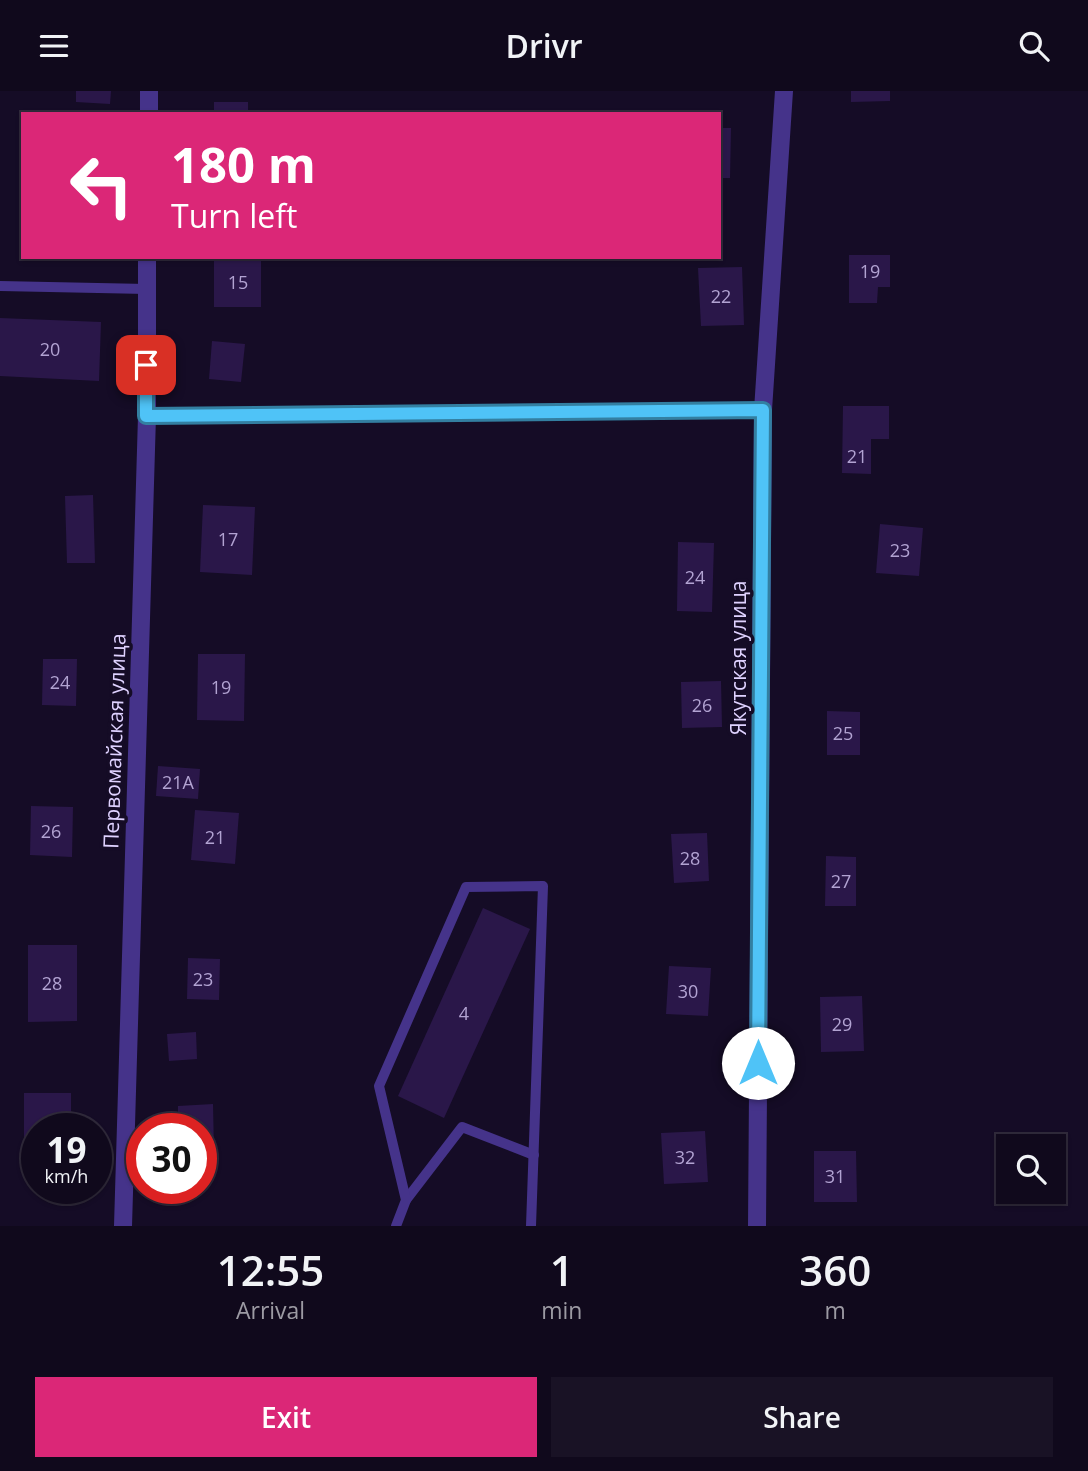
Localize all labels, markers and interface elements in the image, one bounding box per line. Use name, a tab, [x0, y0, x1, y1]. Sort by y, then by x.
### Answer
text: Drivr	[505, 24, 583, 67]
icon: menu	[35, 27, 73, 65]
icon: search	[1015, 27, 1053, 65]
text: 180 m	[171, 131, 316, 197]
icon: left	[56, 140, 147, 231]
text: Turn left	[171, 194, 297, 237]
house number: 19	[860, 259, 880, 283]
house number: 15	[228, 270, 248, 294]
house number: 22	[711, 284, 731, 308]
pin	[116, 335, 176, 395]
house number: 20	[40, 337, 60, 361]
icon: arrive	[127, 346, 165, 384]
house number: 21	[847, 444, 867, 468]
house number: 17	[218, 527, 238, 551]
house number: 23	[890, 538, 910, 562]
house number: 24	[685, 565, 705, 589]
street label: Якутская улица	[724, 581, 752, 735]
street label: Первомайская улица	[96, 633, 132, 849]
house number: 24	[50, 670, 70, 694]
house number: 19	[211, 675, 231, 699]
house number: 26	[692, 693, 712, 717]
house number: 25	[833, 721, 853, 745]
house number: 21А	[162, 770, 195, 794]
house number: 26	[41, 819, 61, 843]
house number: 21	[205, 825, 225, 849]
house number: 28	[680, 846, 700, 870]
house number: 27	[831, 869, 851, 893]
house number: 23	[193, 967, 213, 991]
house number: 28	[42, 971, 62, 995]
house number: 30	[678, 979, 698, 1003]
house number: 4	[459, 1001, 469, 1025]
house number: 29	[832, 1012, 852, 1036]
position arrow	[721, 1026, 795, 1100]
speed limit sign: 30	[126, 1113, 217, 1204]
text: 19	[46, 1126, 87, 1173]
map controls	[996, 1134, 1066, 1204]
button: search	[996, 1134, 1066, 1204]
house number: 32	[675, 1145, 695, 1169]
text: km/h	[45, 1164, 88, 1188]
house number: 31	[825, 1164, 845, 1188]
text: 12:55	[217, 1241, 324, 1298]
text: 1	[550, 1241, 574, 1298]
text: 360	[799, 1241, 871, 1298]
text: Arrival	[236, 1294, 305, 1326]
text: min	[541, 1294, 582, 1326]
text: m	[825, 1294, 846, 1326]
button: Exit	[35, 1377, 537, 1457]
button: Share	[551, 1377, 1053, 1457]

